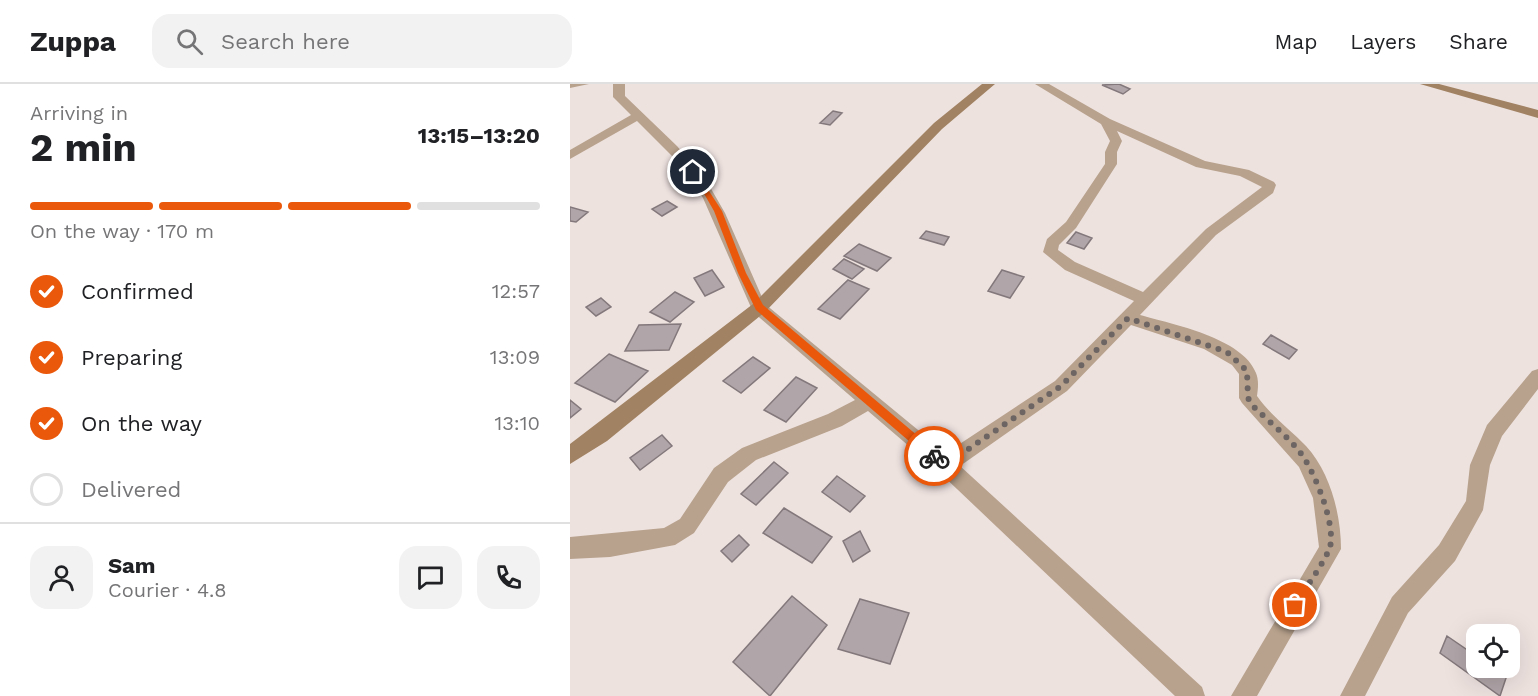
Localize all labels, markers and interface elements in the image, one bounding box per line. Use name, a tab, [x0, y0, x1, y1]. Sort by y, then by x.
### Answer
search box	[152, 14, 572, 68]
text: Zuppa	[30, 25, 116, 58]
icon: search	[173, 25, 206, 58]
text: Search here	[221, 29, 350, 54]
text: Map	[1274, 29, 1317, 54]
text: Layers	[1350, 29, 1416, 54]
text: Share	[1449, 29, 1508, 54]
text: Arriving in	[30, 101, 128, 125]
text: 13:15–13:20	[418, 123, 540, 148]
text: 2 min	[30, 125, 137, 170]
pin	[667, 146, 718, 197]
icon: home	[676, 155, 709, 188]
text: On the way · 170 m	[30, 219, 214, 243]
icon: check	[30, 275, 63, 308]
text: Confirmed	[81, 279, 194, 304]
text: 12:57	[492, 279, 540, 303]
icon: check	[30, 341, 63, 374]
text: Preparing	[81, 345, 182, 370]
text: 13:09	[490, 345, 540, 369]
icon: check	[30, 407, 63, 440]
text: On the way	[81, 411, 202, 436]
text: 13:10	[494, 411, 540, 435]
courier	[904, 426, 964, 486]
icon: bike	[918, 440, 951, 473]
text: Delivered	[81, 477, 181, 502]
button: person	[30, 546, 93, 609]
button: chat	[399, 546, 462, 609]
button: phone	[477, 546, 540, 609]
text: Sam	[108, 553, 156, 578]
text: Courier · 4.8	[108, 578, 227, 602]
pin	[1269, 579, 1320, 630]
icon: bag	[1278, 588, 1311, 621]
map controls	[1466, 624, 1520, 678]
button: locate	[1466, 624, 1520, 678]

